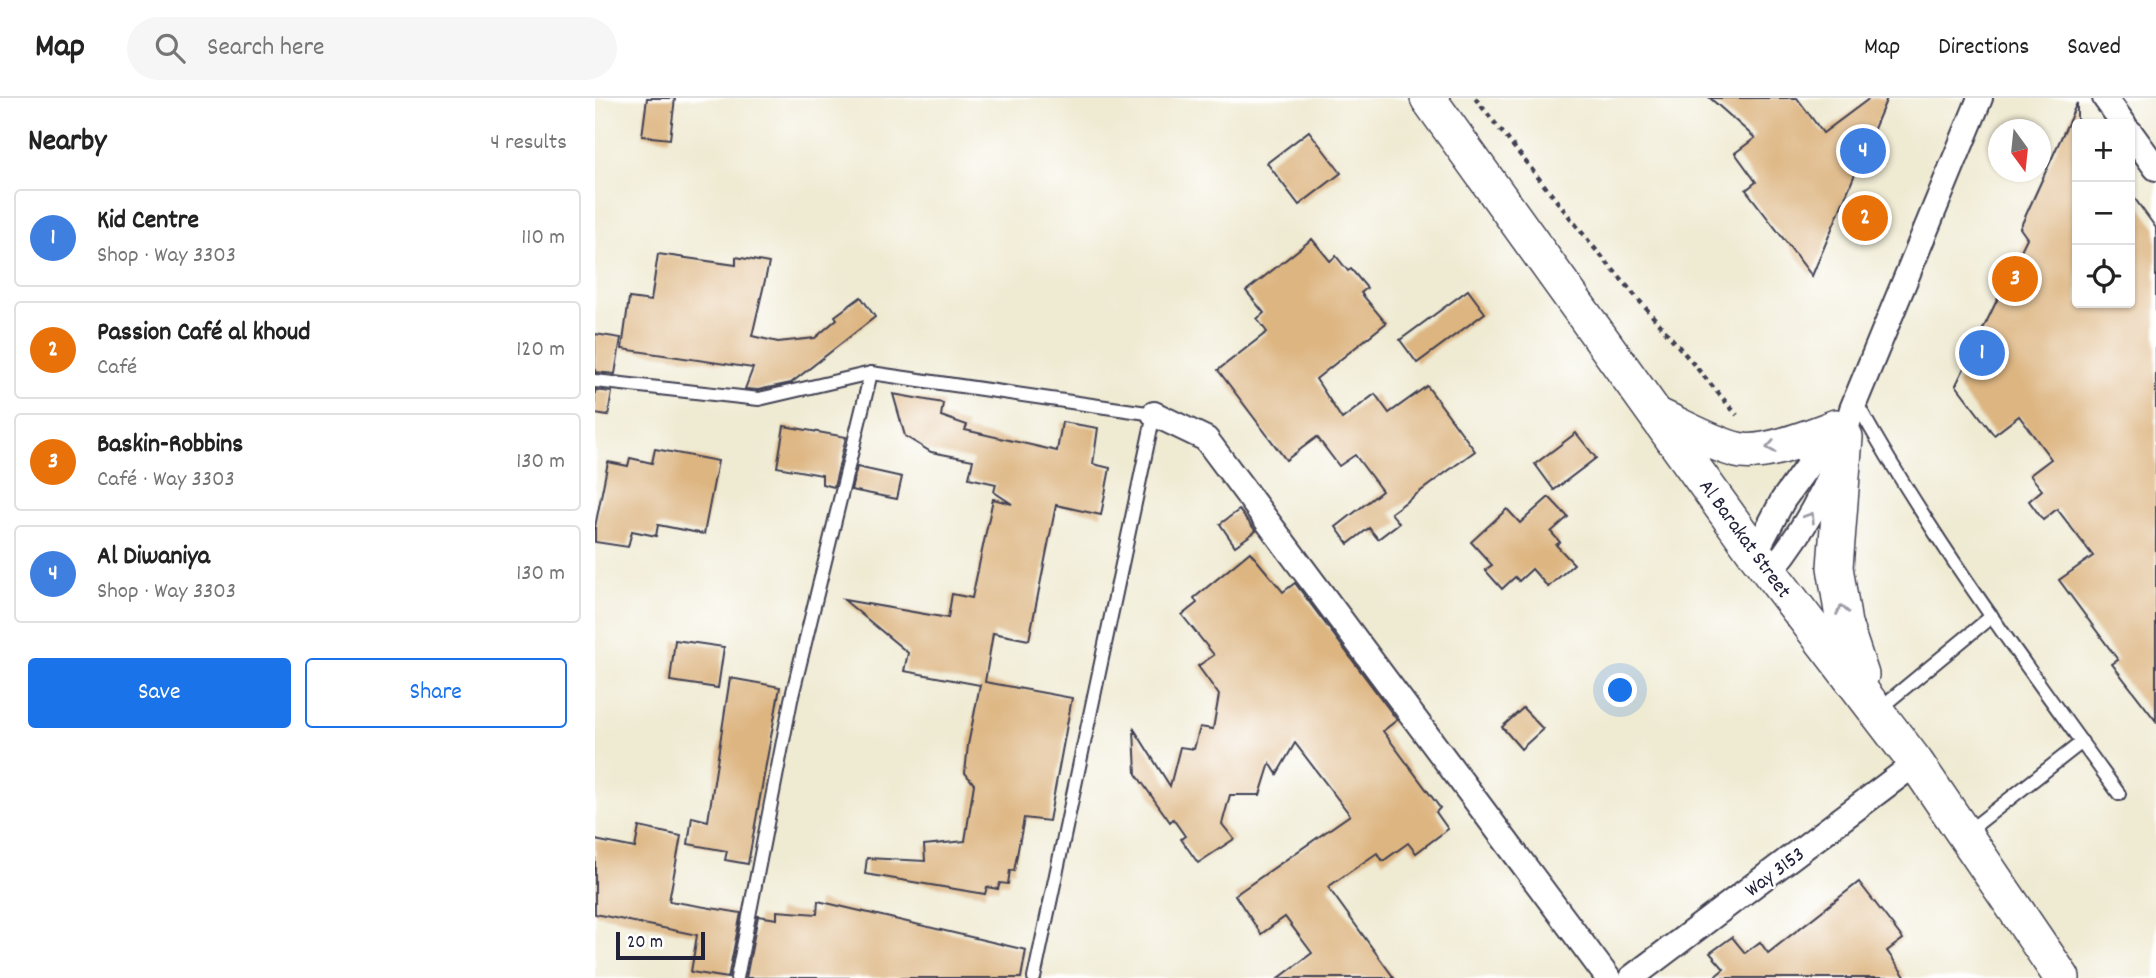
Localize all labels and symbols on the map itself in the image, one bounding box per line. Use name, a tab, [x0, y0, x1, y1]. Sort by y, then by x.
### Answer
north arrow	[1988, 119, 2051, 182]
pin: 4	[1840, 125, 1886, 177]
pin: 2	[1842, 192, 1888, 244]
pin: 3	[1992, 253, 2038, 305]
pin: 1	[1959, 327, 2005, 379]
one-way arrow	[1765, 439, 1777, 454]
street label: Al Barakat Street	[1690, 474, 1797, 606]
one-way arrow	[1801, 512, 1814, 525]
one-way arrow	[1835, 604, 1850, 616]
your location	[1603, 673, 1637, 707]
street label: Way 3153	[1740, 841, 1812, 906]
scale bar	[616, 929, 705, 961]

